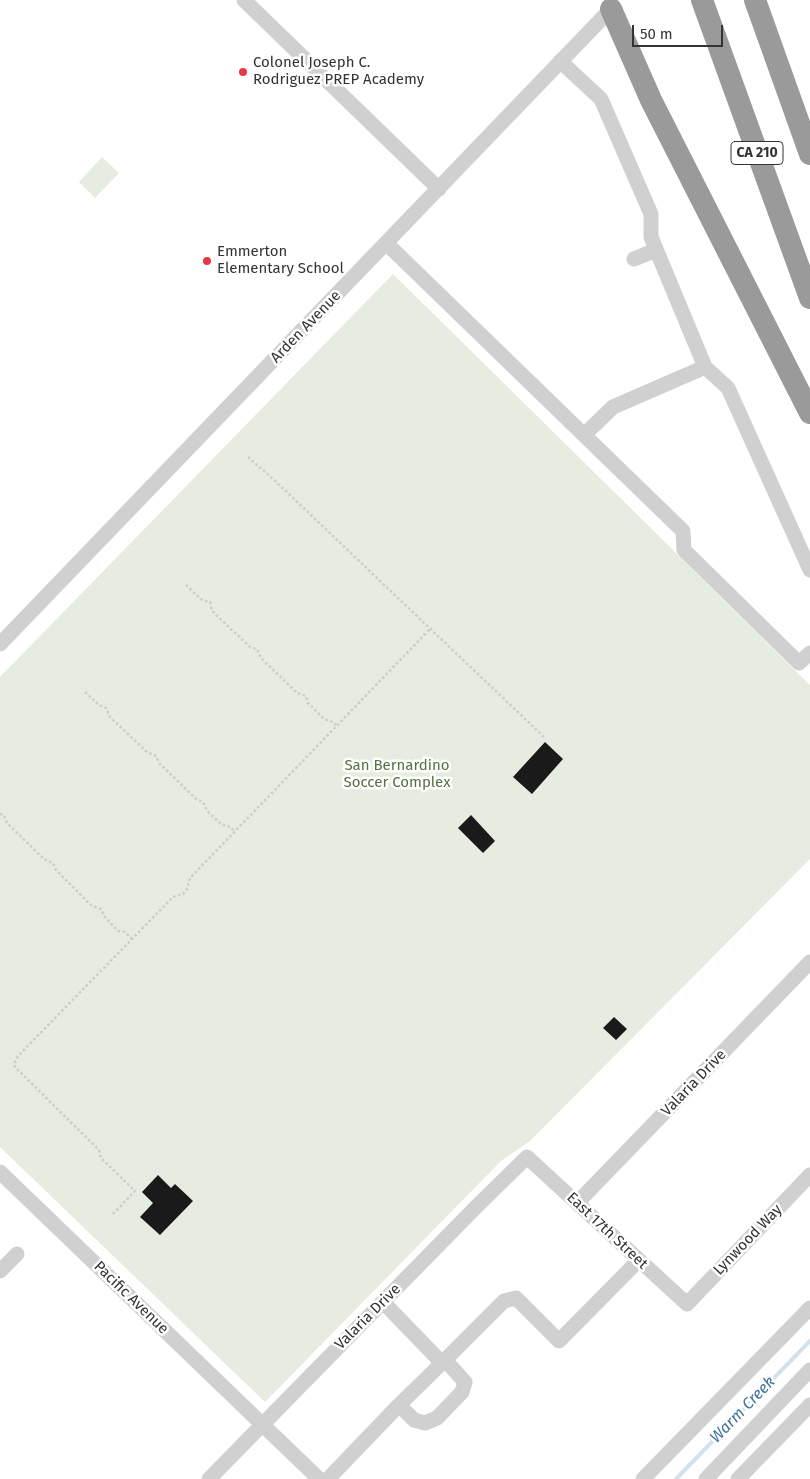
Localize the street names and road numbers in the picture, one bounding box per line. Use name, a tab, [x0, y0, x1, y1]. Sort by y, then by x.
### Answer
road number: CA 210	[731, 142, 783, 164]
street label: Arden Avenue	[267, 287, 345, 367]
street label: Valaria Drive	[658, 1046, 730, 1120]
street label: East 17th Street	[563, 1189, 651, 1273]
street label: Lynwood Way	[710, 1201, 786, 1279]
street label: Pacific Avenue	[90, 1258, 172, 1338]
street label: Valaria Drive	[331, 1280, 405, 1354]

